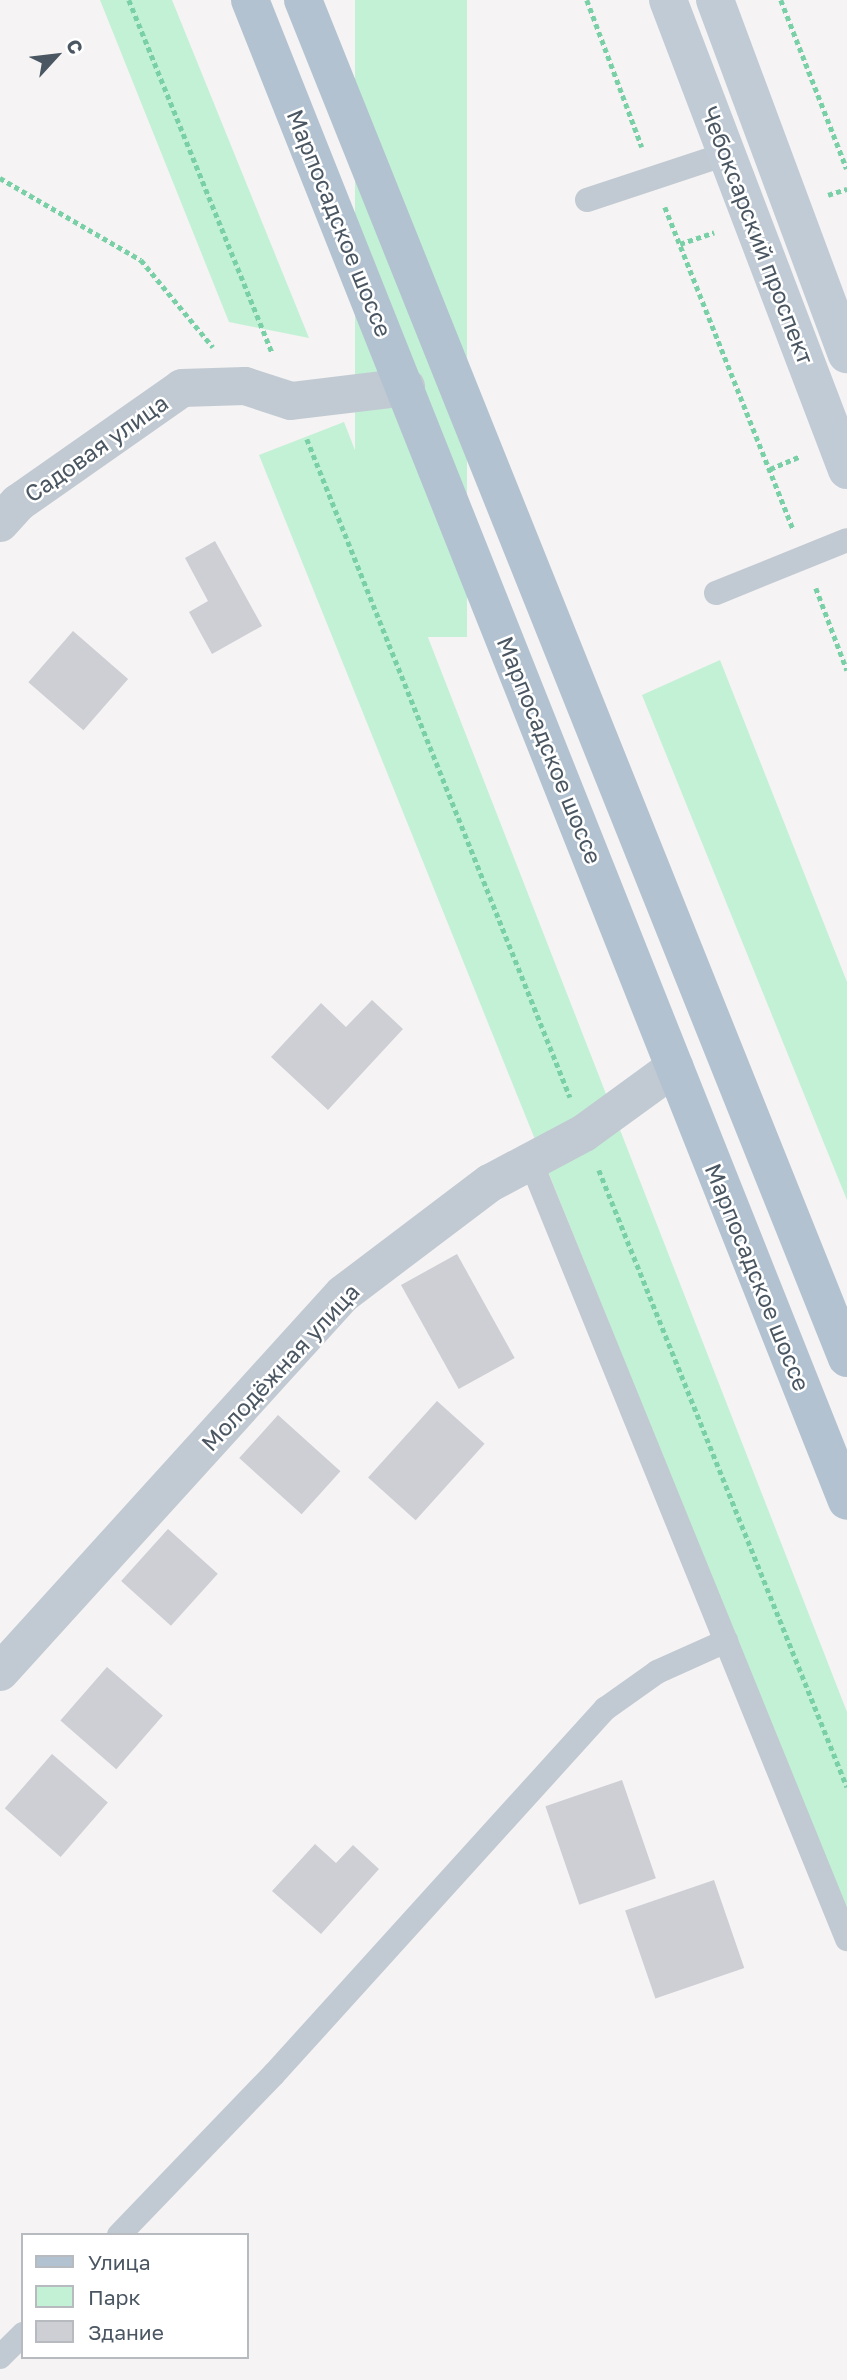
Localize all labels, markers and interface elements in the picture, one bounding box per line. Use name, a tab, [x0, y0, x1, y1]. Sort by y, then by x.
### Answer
north arrow	[21, 21, 91, 91]
text: С	[62, 35, 88, 57]
street label: Чебоксарский проспект	[696, 102, 820, 368]
street label: Марпосадское шоссе	[282, 105, 398, 341]
street label: Садовая улица	[19, 388, 173, 508]
street label: Марпосадское шоссе	[492, 632, 608, 868]
street label: Марпосадское шоссе	[700, 1159, 816, 1395]
street label: Молодёжная улица	[195, 1278, 365, 1456]
legend	[21, 2233, 248, 2359]
text: Улица	[88, 2249, 151, 2275]
text: Парк	[88, 2284, 141, 2310]
text: Здание	[88, 2319, 164, 2345]

